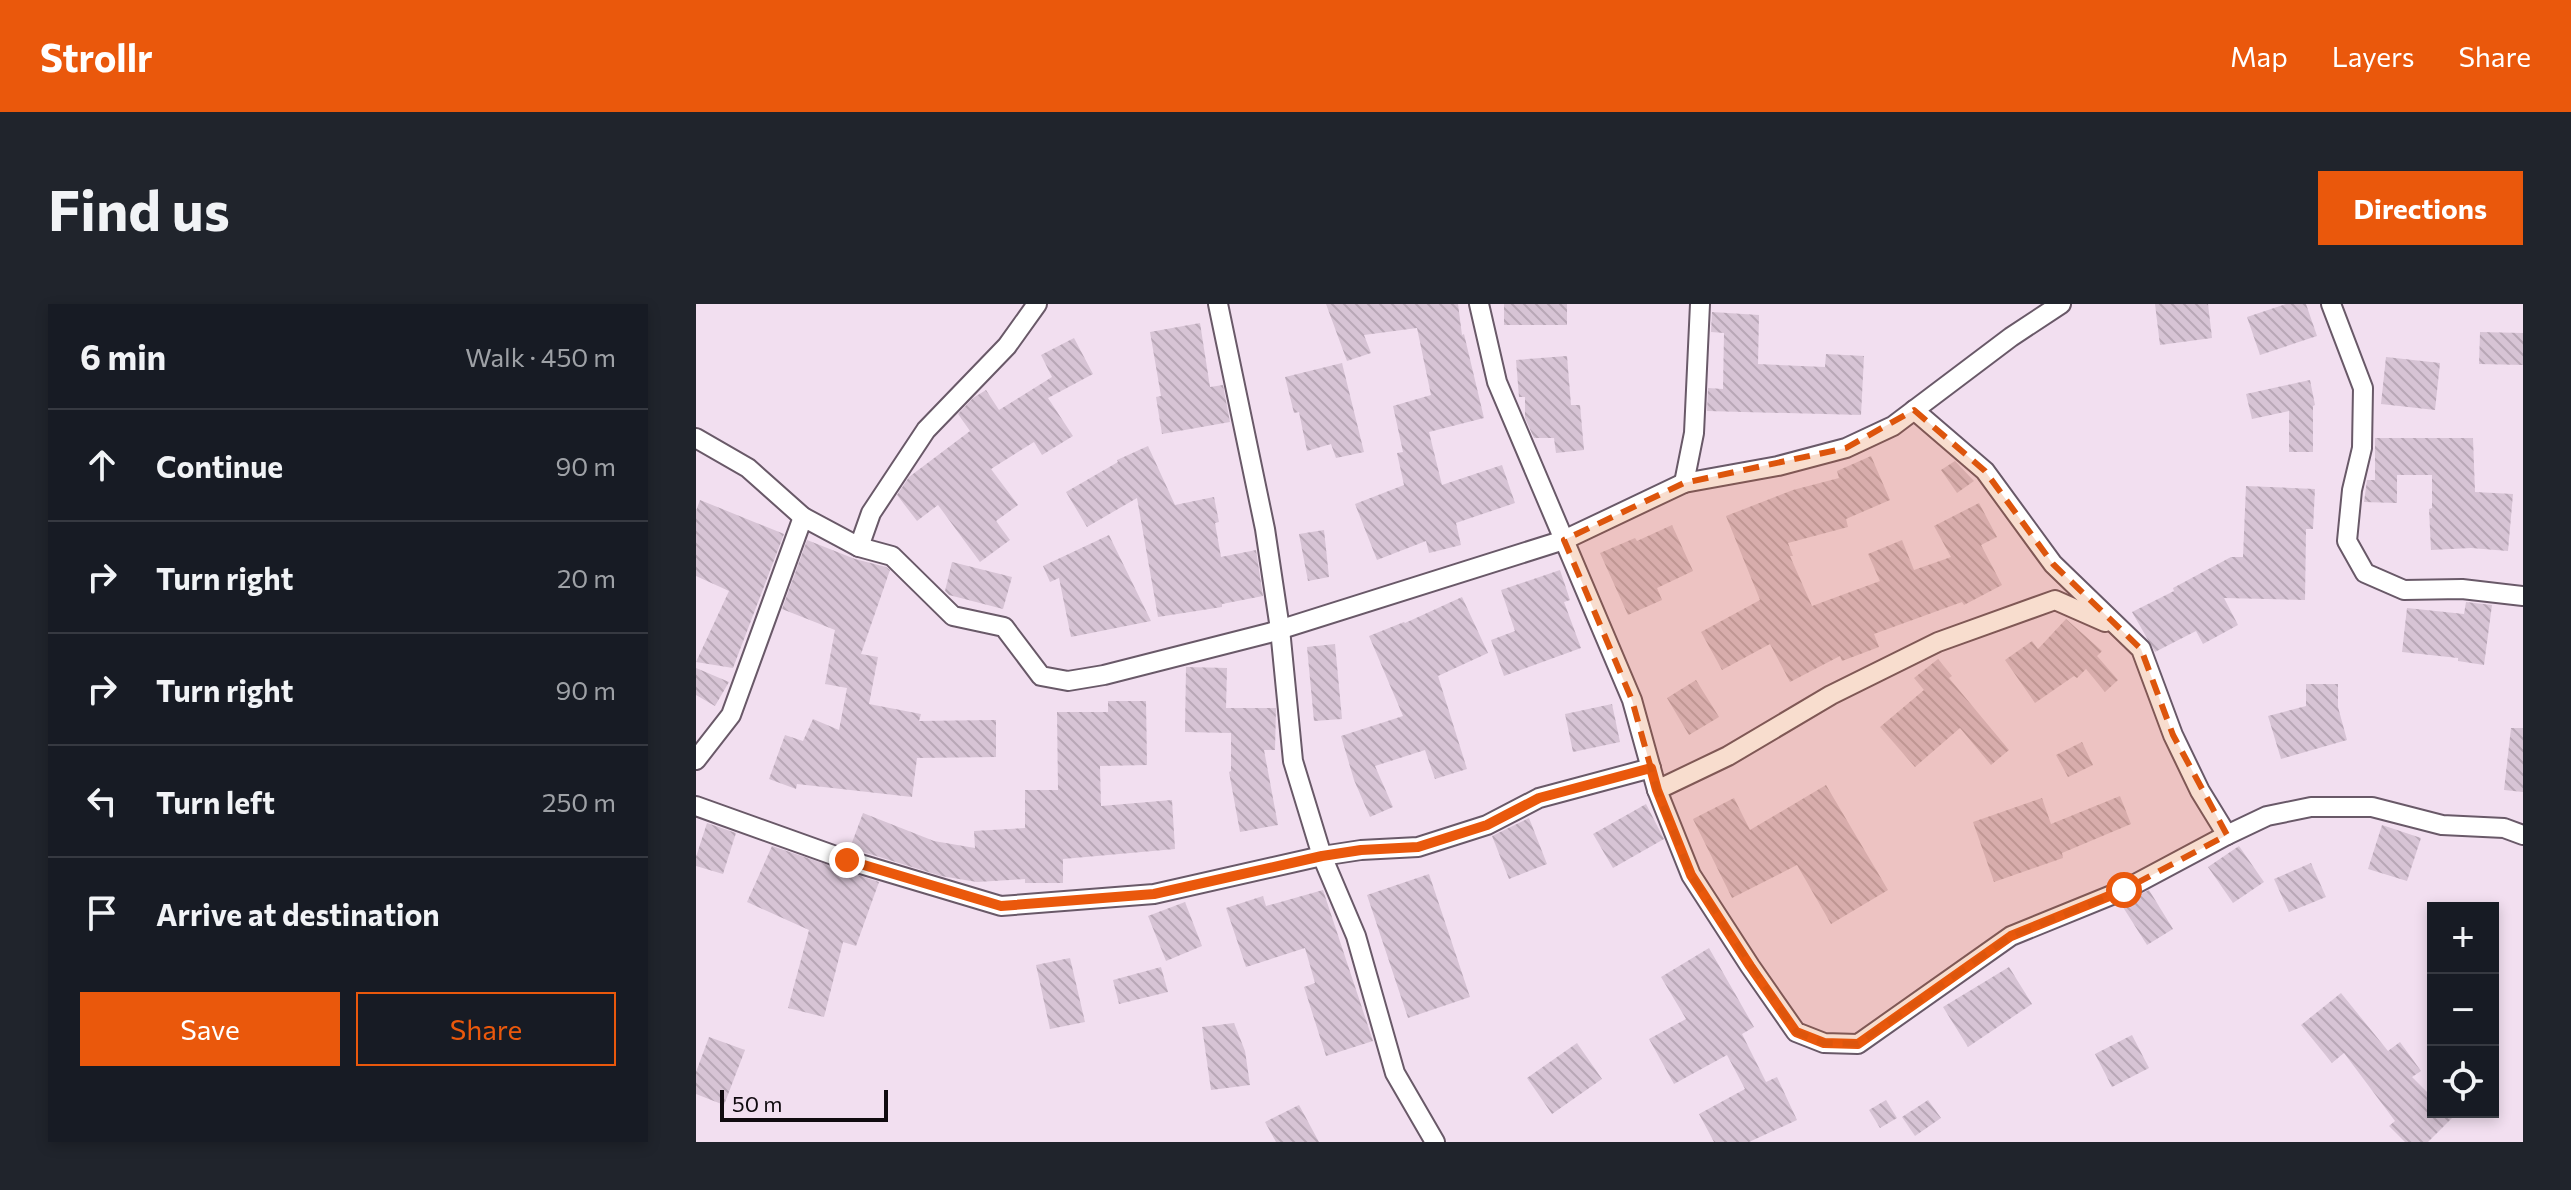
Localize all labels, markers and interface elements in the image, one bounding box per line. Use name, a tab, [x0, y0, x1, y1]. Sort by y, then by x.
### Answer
text: Strollr	[40, 33, 153, 80]
text: Map	[2230, 39, 2288, 73]
text: Layers	[2332, 39, 2414, 73]
text: Share	[2458, 39, 2531, 73]
button: Directions	[2318, 171, 2523, 245]
text: Find us	[48, 174, 230, 243]
text: 6 min	[80, 335, 166, 377]
text: Walk · 450 m	[465, 341, 616, 372]
icon: ahead	[80, 443, 124, 487]
text: Continue	[156, 447, 283, 484]
text: 90 m	[556, 450, 616, 481]
icon: right	[80, 555, 124, 599]
text: Turn right	[156, 559, 293, 596]
text: 20 m	[557, 562, 616, 593]
icon: right	[80, 667, 124, 711]
text: Turn right	[156, 671, 293, 708]
text: 90 m	[556, 674, 616, 705]
icon: left	[80, 779, 124, 823]
text: Turn left	[156, 783, 275, 820]
text: 250 m	[542, 786, 616, 817]
route end	[829, 842, 865, 878]
route start	[2106, 872, 2142, 908]
icon: arrive	[80, 891, 124, 935]
text: Arrive at destination	[156, 895, 440, 932]
map controls	[2427, 902, 2499, 1118]
button: +	[2427, 902, 2499, 974]
button: −	[2427, 974, 2499, 1046]
button: Save	[80, 992, 340, 1066]
button: Share	[356, 992, 616, 1066]
button: locate	[2427, 1046, 2499, 1118]
scale bar	[720, 1086, 888, 1122]
text: 50 m	[732, 1090, 782, 1117]

